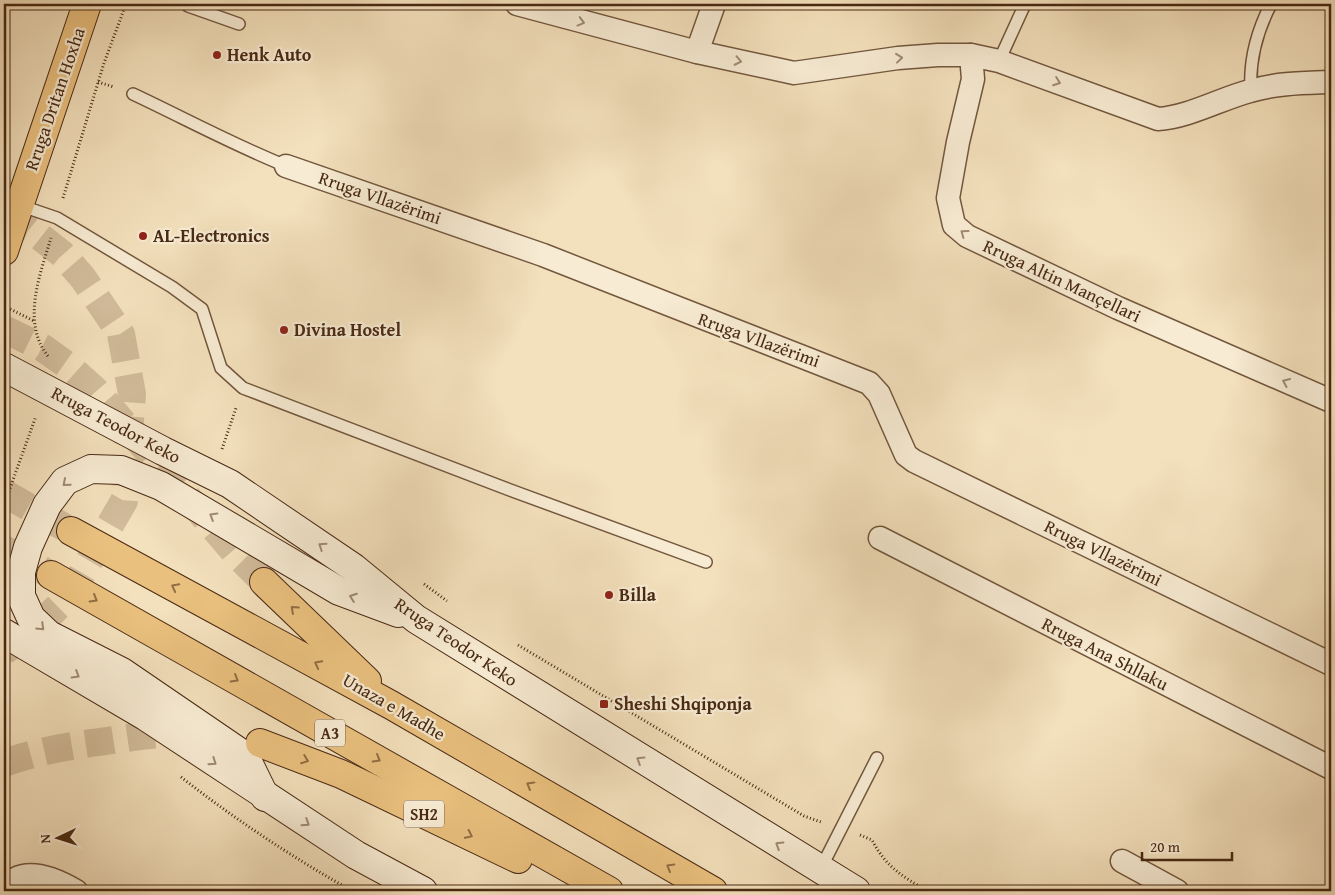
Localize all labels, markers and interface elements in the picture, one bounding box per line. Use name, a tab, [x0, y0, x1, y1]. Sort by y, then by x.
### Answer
one-way arrow	[576, 16, 584, 26]
street label: Rruga Dritan Hoxha	[17, 23, 92, 174]
place label: Henk Auto	[227, 41, 312, 68]
marker: Henk Auto	[211, 49, 223, 61]
one-way arrow	[895, 53, 903, 64]
one-way arrow	[734, 55, 743, 66]
one-way arrow	[1052, 76, 1060, 86]
street label: Rruga Vllazërimi	[315, 164, 445, 231]
place label: AL-Electronics	[153, 222, 270, 249]
marker: AL-Electronics	[137, 230, 149, 242]
one-way arrow	[960, 230, 970, 239]
street label: Rruga Altin Mançellari	[979, 232, 1146, 329]
street label: Rruga Vllazërimi	[694, 305, 824, 374]
place label: Divina Hostel	[294, 316, 401, 343]
marker: Divina Hostel	[278, 324, 290, 336]
one-way arrow	[1282, 378, 1291, 389]
street label: Rruga Teodor Keko	[47, 379, 186, 470]
one-way arrow	[62, 478, 71, 487]
one-way arrow	[209, 512, 218, 522]
street label: Rruga Vllazërimi	[1040, 512, 1167, 593]
one-way arrow	[318, 543, 328, 552]
place label: Billa	[619, 581, 657, 608]
one-way arrow	[172, 583, 181, 593]
marker: Billa	[603, 589, 615, 601]
street label: Rruga Teodor Keko	[389, 590, 523, 693]
one-way arrow	[88, 593, 97, 603]
one-way arrow	[350, 593, 358, 603]
one-way arrow	[291, 606, 300, 615]
street label: Rruga Ana Shllaku	[1037, 610, 1173, 697]
one-way arrow	[35, 621, 44, 630]
one-way arrow	[314, 660, 323, 670]
street label: Unaza e Madhe	[338, 666, 451, 747]
one-way arrow	[70, 669, 79, 679]
one-way arrow	[230, 673, 239, 683]
place label: Sheshi Shqiponja	[614, 690, 752, 717]
marker: Sheshi Shqiponja	[598, 698, 610, 710]
road number: A3	[315, 720, 345, 746]
one-way arrow	[371, 753, 380, 763]
one-way arrow	[300, 754, 309, 764]
one-way arrow	[207, 756, 217, 765]
one-way arrow	[637, 756, 646, 766]
one-way arrow	[526, 782, 535, 792]
road number: SH2	[404, 801, 444, 828]
north arrow	[32, 812, 82, 862]
one-way arrow	[301, 817, 310, 827]
one-way arrow	[464, 829, 473, 839]
scale bar	[1142, 830, 1232, 862]
text: N	[35, 833, 55, 844]
text: 20 m	[1150, 836, 1181, 857]
one-way arrow	[775, 841, 784, 851]
one-way arrow	[667, 863, 676, 873]

